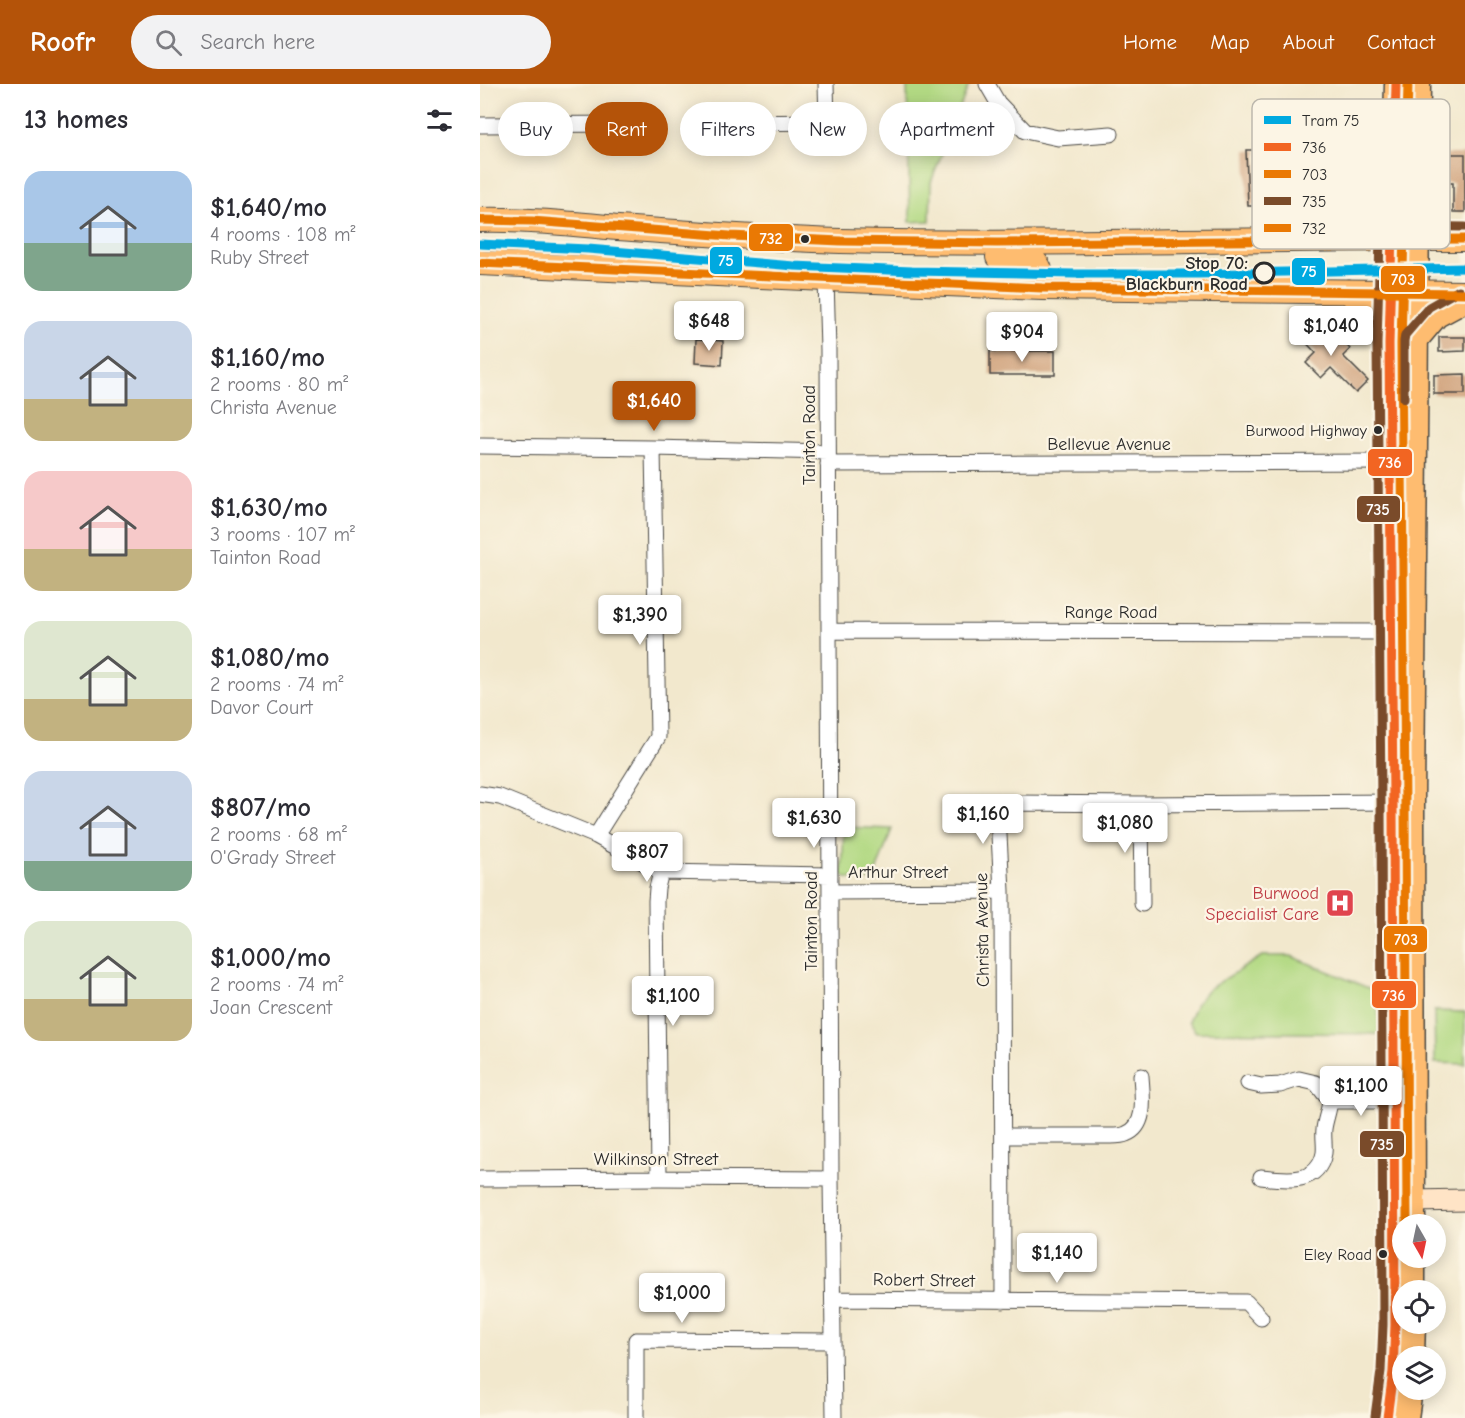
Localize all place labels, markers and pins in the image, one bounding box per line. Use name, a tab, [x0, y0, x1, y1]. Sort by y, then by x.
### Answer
unlabelled marker	[799, 233, 811, 245]
place label: Stop 70: Blackburn Road	[1126, 253, 1248, 295]
marker: Stop 70: Blackburn Road	[1253, 262, 1275, 284]
pin: $648	[673, 301, 745, 352]
pin: $1,040	[1282, 306, 1380, 357]
pin: $904	[986, 312, 1058, 363]
pin: $1,640	[605, 381, 703, 432]
place label: Burwood Highway	[1246, 422, 1368, 440]
marker: Burwood Highway	[1372, 424, 1384, 436]
pin: $1,390	[591, 595, 689, 646]
pin: $1,160	[934, 794, 1032, 845]
pin: $1,630	[765, 798, 863, 849]
pin: $1,080	[1076, 803, 1174, 854]
pin: $807	[611, 832, 683, 883]
place label: Burwood Specialist Care	[1206, 883, 1319, 925]
hospital icon: Burwood Specialist Care	[1324, 887, 1356, 919]
pin: $1,100	[624, 976, 722, 1027]
pin: $1,100	[1312, 1066, 1410, 1117]
pin: $1,140	[1008, 1233, 1106, 1284]
place label: Eley Road	[1304, 1246, 1372, 1264]
marker: Eley Road	[1377, 1248, 1389, 1260]
pin: $1,000	[633, 1273, 731, 1324]

